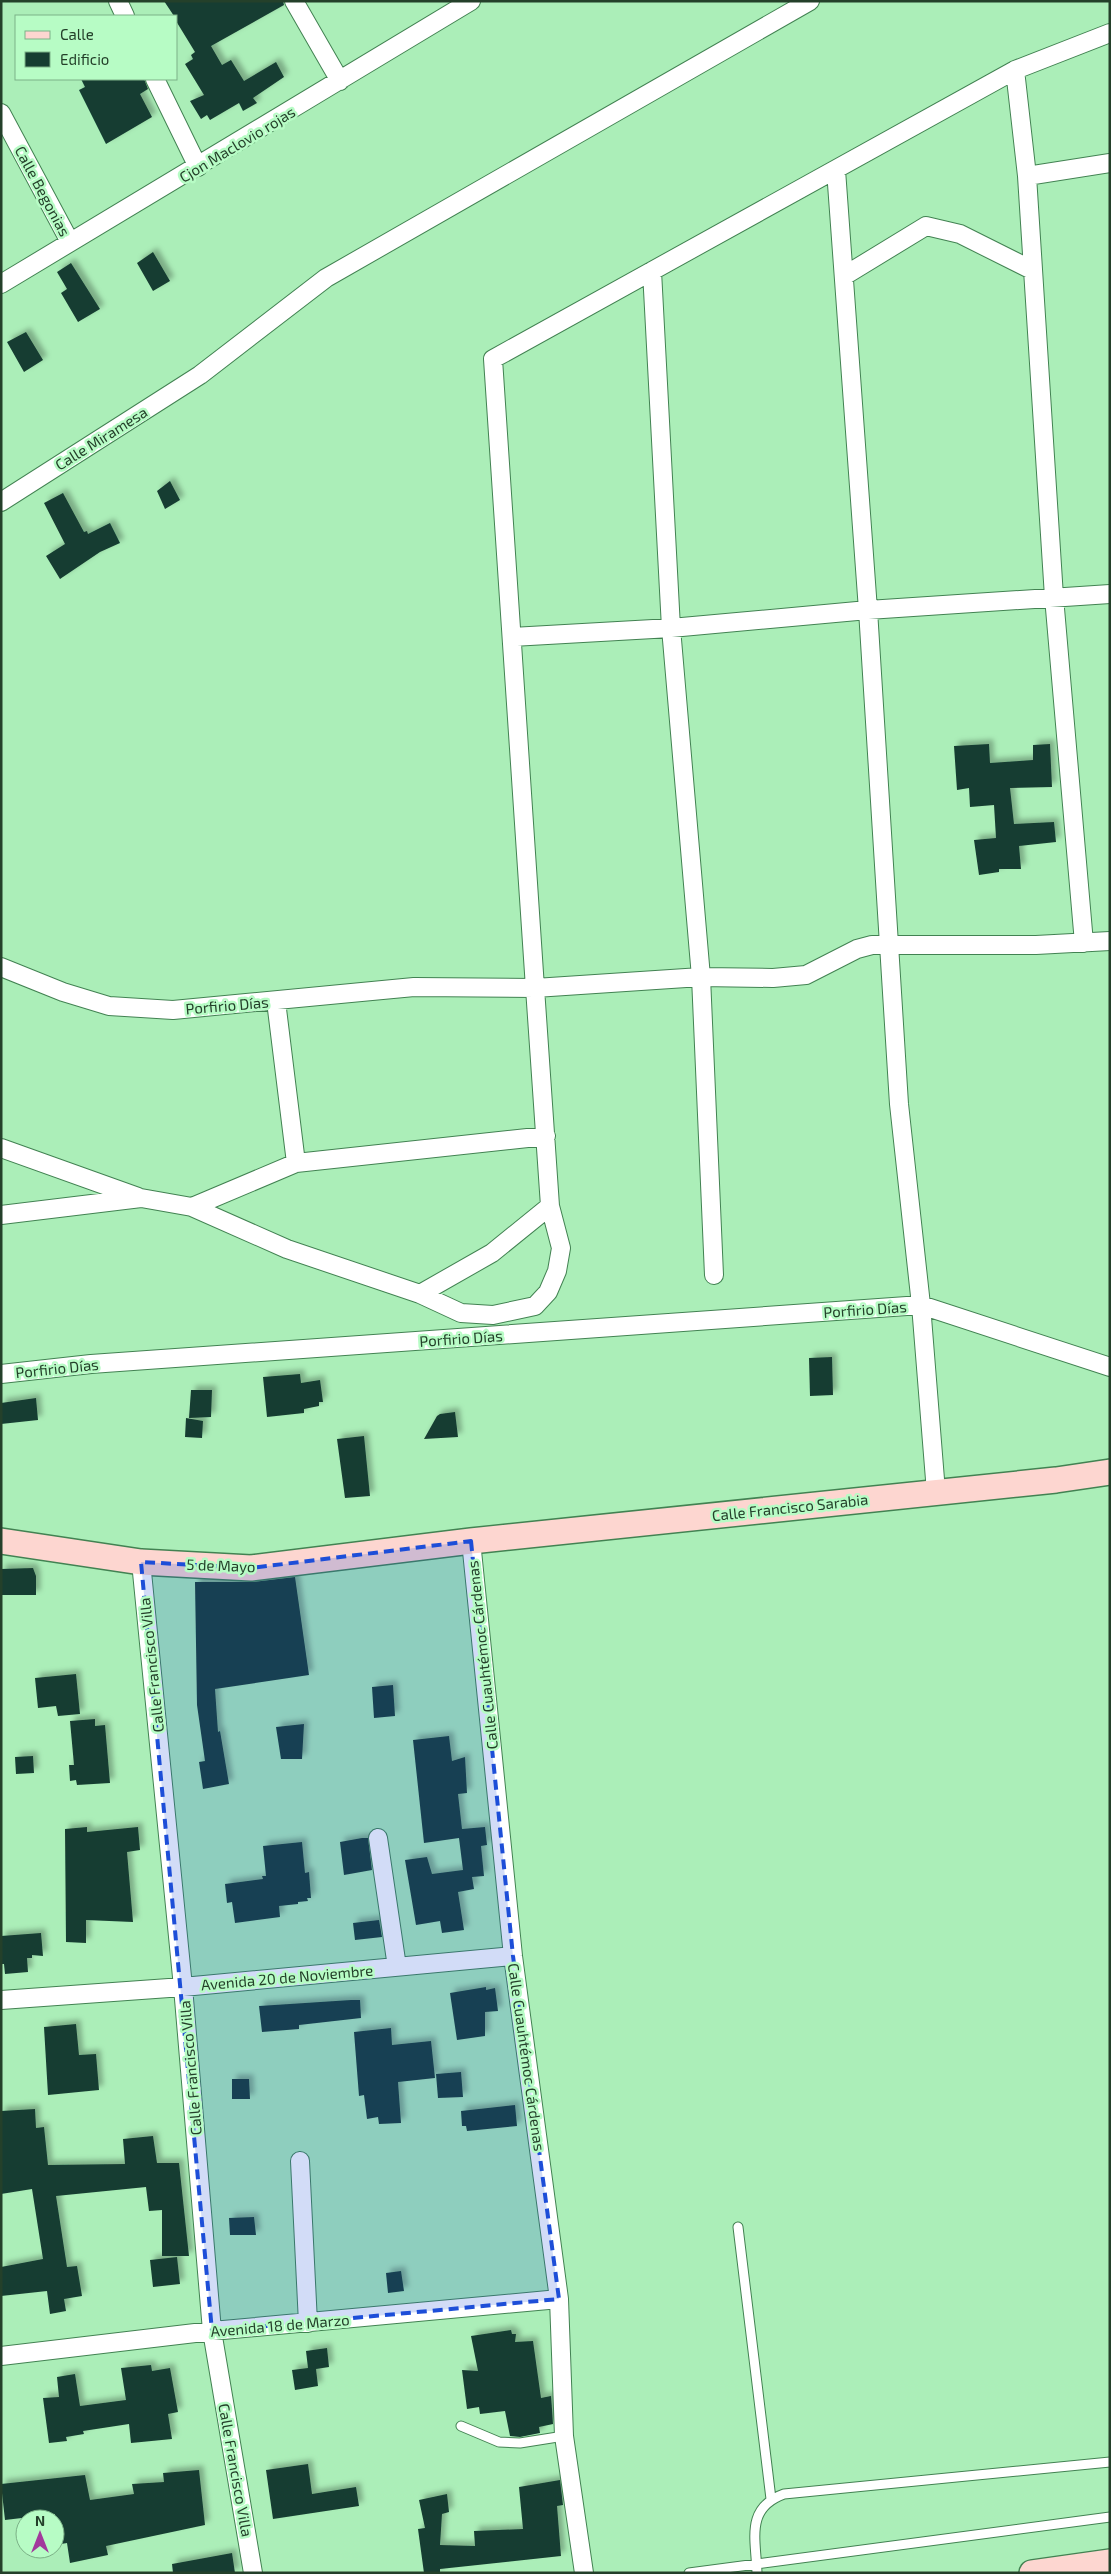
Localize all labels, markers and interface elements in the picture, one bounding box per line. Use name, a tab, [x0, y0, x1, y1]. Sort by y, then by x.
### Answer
legend	[15, 15, 178, 80]
text: Calle	[60, 25, 94, 43]
text: Edificio	[60, 50, 109, 68]
street label: Cjon Maclovio rojas	[176, 102, 299, 187]
street label: Calle Begonias	[12, 143, 74, 239]
street label: Calle Miramesa	[52, 402, 150, 474]
street label: Porfirio Días	[185, 992, 269, 1018]
street label: Porfirio Días	[823, 1297, 907, 1321]
street label: Porfirio Días	[419, 1326, 503, 1350]
street label: Porfirio Días	[15, 1355, 99, 1381]
street label: Calle Francisco Sarabia	[711, 1490, 869, 1524]
street label: 5 de Mayo	[186, 1555, 256, 1575]
street label: Calle Cuauhtémoc Cárdenas	[463, 1560, 501, 1750]
street label: Calle Francisco Villa	[135, 1597, 167, 1733]
street label: Avenida 20 de Noviembre	[200, 1961, 374, 1993]
street label: Calle Cuauhtémoc Cárdenas	[505, 1962, 549, 2152]
street label: Calle Francisco Villa	[175, 2000, 205, 2136]
street label: Avenida 18 de Marzo	[210, 2310, 350, 2340]
street label: Calle Francisco Villa	[215, 2402, 257, 2538]
north arrow	[15, 2509, 65, 2559]
text: N	[35, 2512, 45, 2529]

